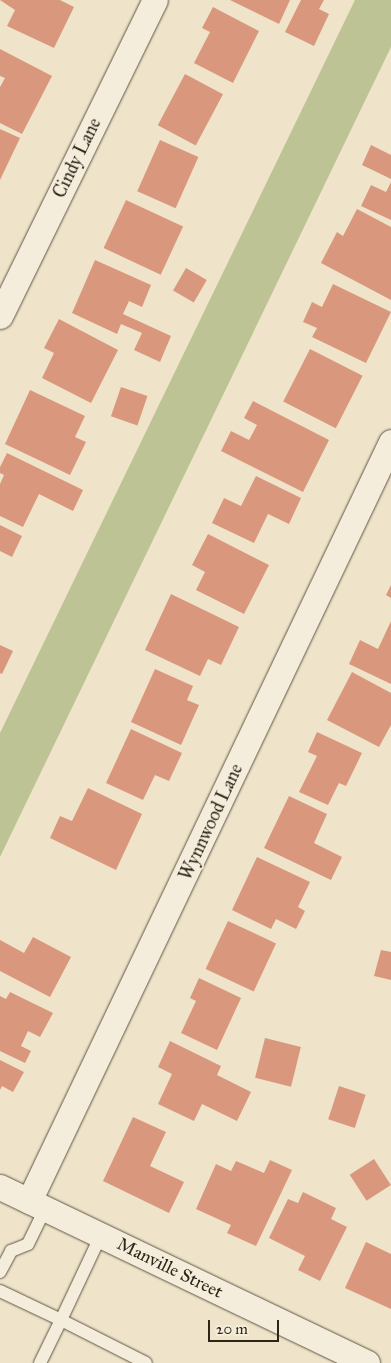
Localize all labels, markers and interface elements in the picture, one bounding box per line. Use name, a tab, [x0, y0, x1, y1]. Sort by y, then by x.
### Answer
street label: Cindy Lane	[48, 114, 106, 202]
street label: Wynnwood Lane	[175, 760, 247, 884]
street label: Manville Street	[114, 1233, 226, 1303]
scale bar	[211, 1310, 282, 1342]
text: 20 m	[216, 1320, 248, 1338]

